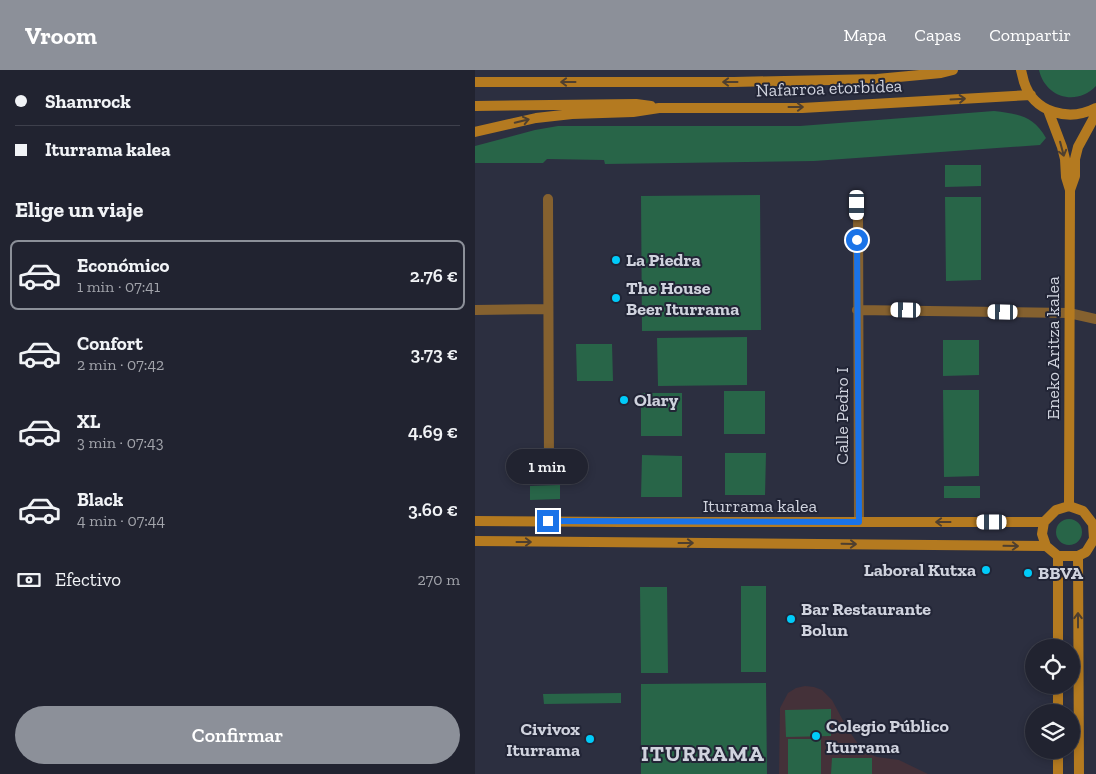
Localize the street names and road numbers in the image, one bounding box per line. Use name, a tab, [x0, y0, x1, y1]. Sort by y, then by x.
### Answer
street label: Nafarroa etorbidea	[755, 74, 903, 102]
street label: Eneko Aritza kalea	[1042, 276, 1064, 420]
street label: Calle Pedro I	[831, 367, 853, 465]
street label: Iturrama kalea	[703, 495, 818, 517]

